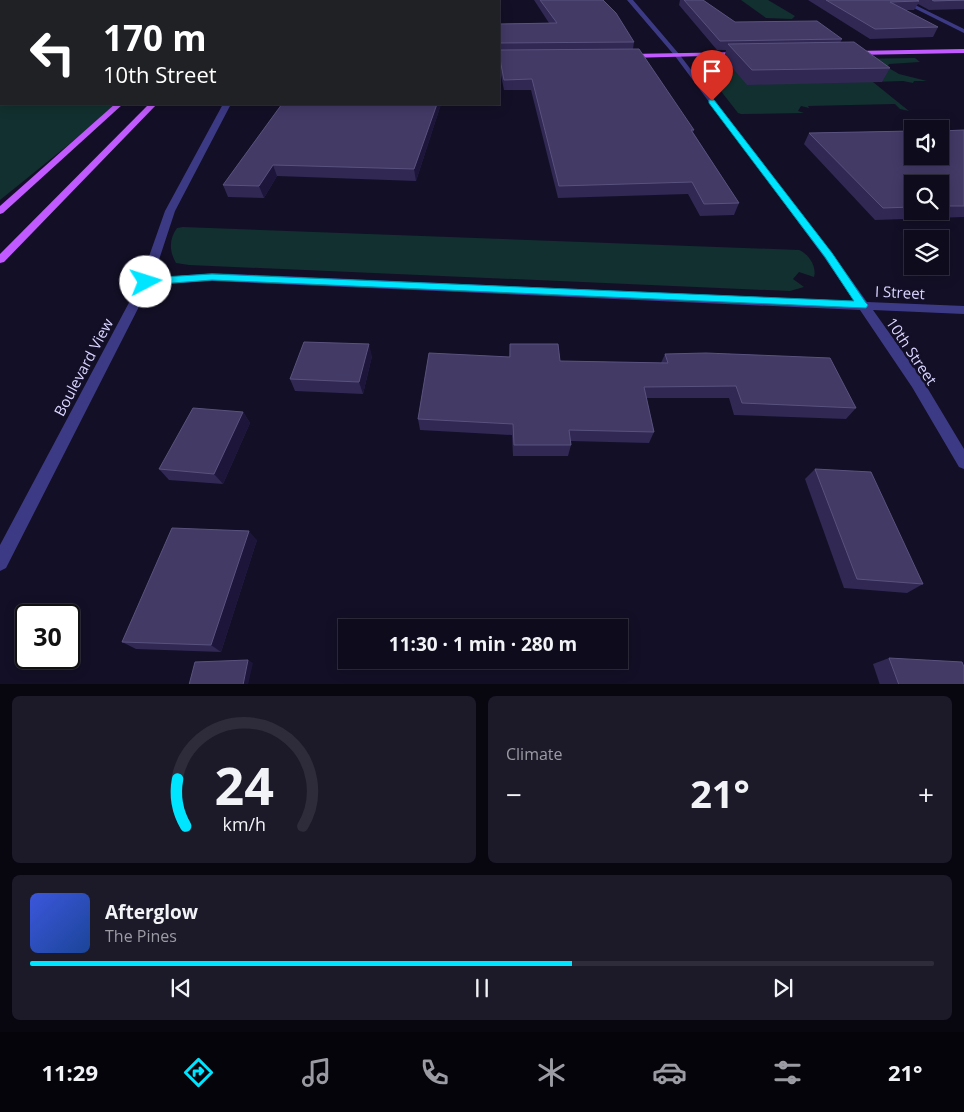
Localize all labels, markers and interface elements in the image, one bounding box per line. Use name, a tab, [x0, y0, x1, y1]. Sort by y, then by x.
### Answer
text: 170 m	[103, 14, 207, 61]
icon: left	[20, 20, 85, 85]
pin	[691, 50, 733, 101]
icon: arrive	[698, 57, 726, 85]
text: 10th Street	[103, 59, 217, 89]
map controls	[904, 120, 949, 275]
button: sound	[904, 120, 949, 165]
button: search	[904, 175, 949, 220]
button: layers	[904, 230, 949, 275]
position arrow	[119, 255, 171, 307]
street label: I Street	[875, 281, 925, 303]
street label: 10th Street	[882, 313, 942, 389]
street label: Boulevard View	[49, 314, 117, 419]
speed limit sign: 30	[15, 604, 80, 669]
text: 11:30 · 1 min · 280 m	[389, 631, 577, 657]
text: Climate	[506, 743, 563, 765]
text: 24	[214, 749, 274, 820]
text: 21°	[690, 767, 750, 819]
text: −	[506, 775, 522, 813]
text: +	[918, 775, 934, 813]
text: km/h	[222, 812, 266, 836]
text: Afterglow	[105, 899, 198, 925]
text: The Pines	[105, 925, 177, 947]
icon: previous	[167, 974, 195, 1002]
icon: pause	[468, 974, 496, 1002]
icon: next	[769, 974, 797, 1002]
icon: directions	[181, 1055, 216, 1090]
icon: music	[299, 1055, 334, 1090]
icon: phone	[417, 1055, 452, 1090]
icon: climate	[534, 1055, 569, 1090]
icon: car	[652, 1055, 687, 1090]
icon: filters	[770, 1055, 805, 1090]
text: 11:29	[41, 1057, 98, 1087]
text: 21°	[888, 1057, 923, 1087]

